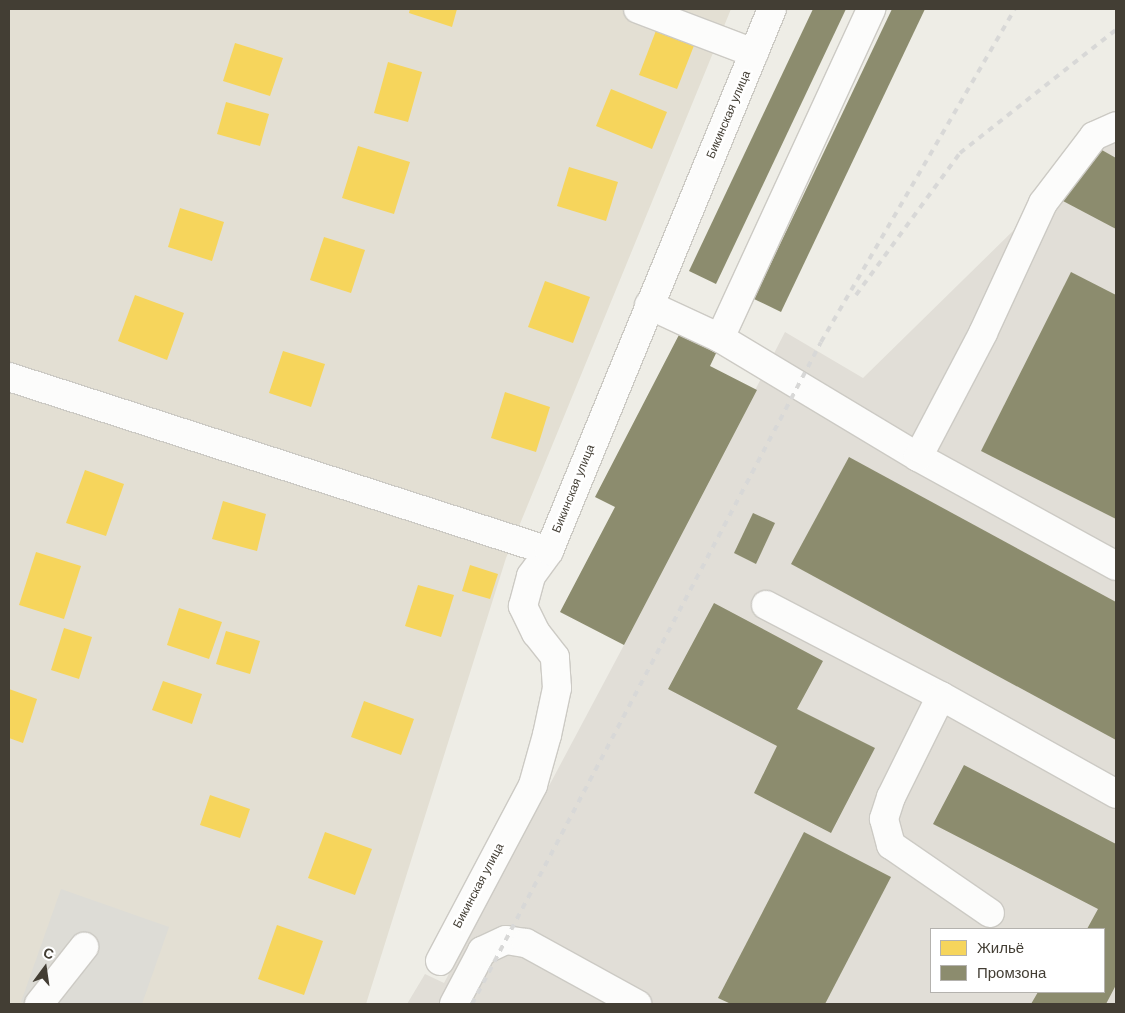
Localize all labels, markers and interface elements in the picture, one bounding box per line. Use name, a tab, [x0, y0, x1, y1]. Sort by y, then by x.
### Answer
street label: Бикинская улица	[704, 69, 754, 161]
street label: Бикинская улица	[550, 443, 598, 535]
street label: Бикинская улица	[451, 841, 507, 931]
legend	[930, 928, 1105, 993]
text: Жильё	[977, 939, 1024, 956]
north arrow	[20, 943, 70, 993]
text: С	[42, 944, 55, 962]
text: Промзона	[977, 964, 1046, 981]

